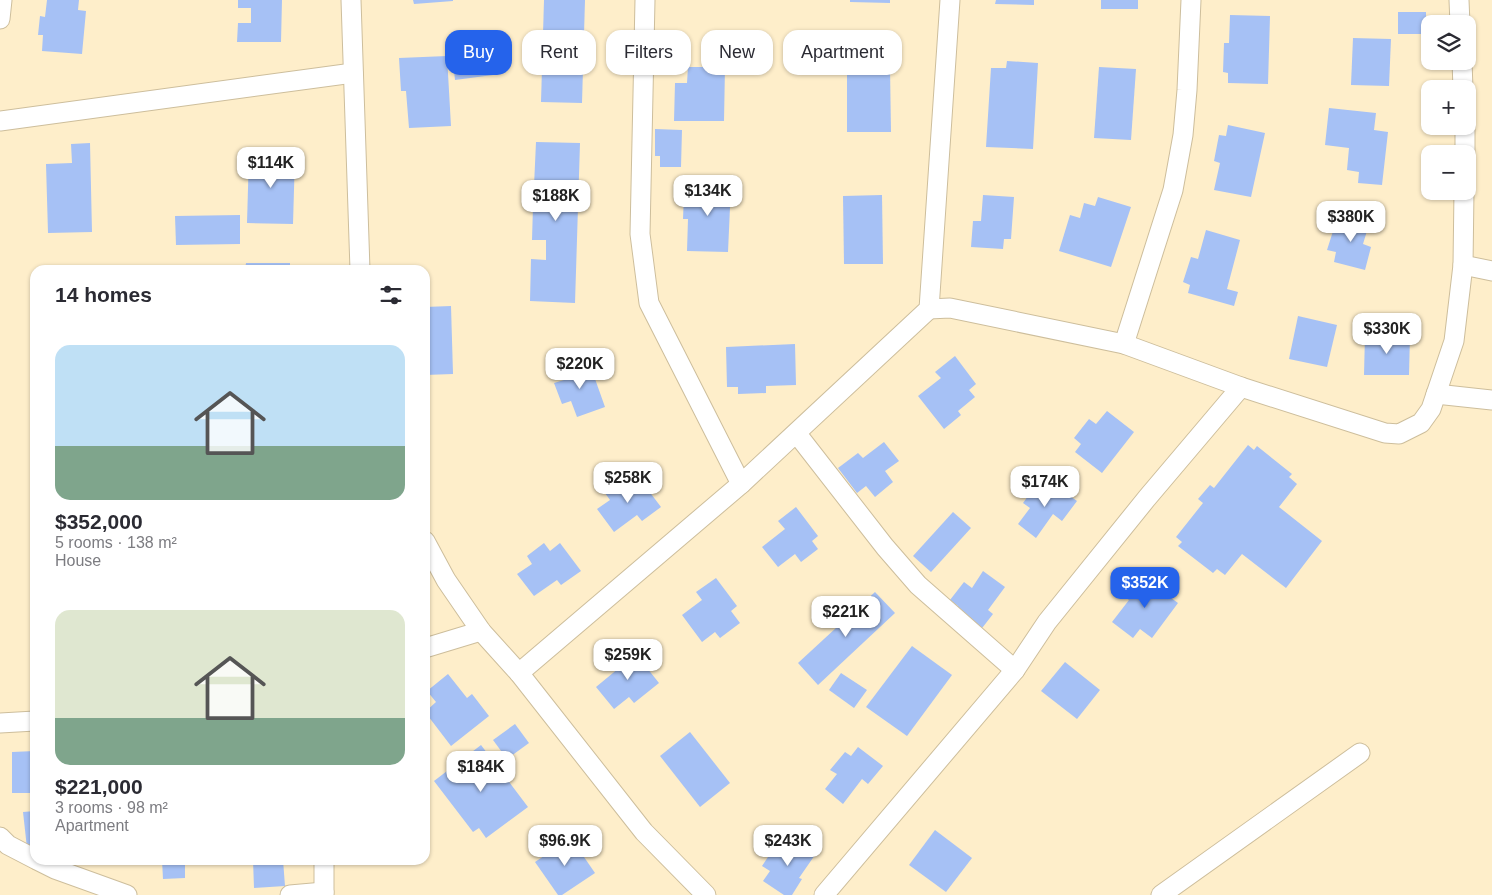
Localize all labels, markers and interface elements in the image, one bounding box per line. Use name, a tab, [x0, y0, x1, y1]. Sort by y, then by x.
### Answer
map controls	[1421, 15, 1476, 200]
button: layers	[1421, 15, 1476, 70]
chip: Buy	[445, 30, 512, 75]
chip: Rent	[522, 30, 596, 75]
chip: Filters	[606, 30, 691, 75]
chip: New	[701, 30, 773, 75]
chip: Apartment	[783, 30, 902, 75]
button: +	[1421, 80, 1476, 135]
button: −	[1421, 145, 1476, 200]
pin: $114K	[236, 146, 306, 189]
text: $114K	[248, 154, 294, 171]
pin: $134K	[673, 174, 743, 217]
pin: $188K	[521, 180, 591, 222]
text: $134K	[684, 182, 732, 199]
text: $188K	[532, 187, 580, 204]
pin: $380K	[1316, 200, 1386, 243]
text: $380K	[1327, 208, 1375, 225]
icon: filters	[377, 281, 405, 309]
text: 14 homes	[55, 283, 152, 306]
pin: $330K	[1352, 312, 1422, 355]
text: $330K	[1363, 320, 1411, 337]
pin: $220K	[545, 348, 615, 390]
text: $220K	[556, 355, 604, 372]
icon: home	[185, 378, 275, 468]
pin: $258K	[593, 462, 663, 504]
pin: $174K	[1010, 466, 1080, 508]
text: $258K	[604, 469, 652, 486]
text: $174K	[1021, 473, 1069, 490]
text: $352,000	[55, 510, 143, 533]
text: 5 rooms · 138 m²	[55, 534, 177, 551]
text: House	[55, 552, 101, 569]
pin: $352K	[1110, 566, 1180, 609]
text: $352K	[1121, 574, 1169, 591]
pin: $221K	[811, 596, 881, 638]
text: $221K	[822, 603, 870, 620]
pin: $259K	[593, 638, 663, 681]
icon: home	[185, 643, 275, 733]
text: $259K	[604, 646, 652, 663]
pin: $184K	[446, 750, 516, 793]
text: $184K	[457, 758, 505, 775]
text: $221,000	[55, 775, 143, 798]
text: 3 rooms · 98 m²	[55, 799, 168, 816]
text: Apartment	[55, 817, 129, 834]
pin: $96.9K	[524, 824, 606, 867]
pin: $243K	[753, 824, 823, 867]
text: $96.9K	[539, 832, 591, 849]
text: $243K	[764, 832, 812, 849]

